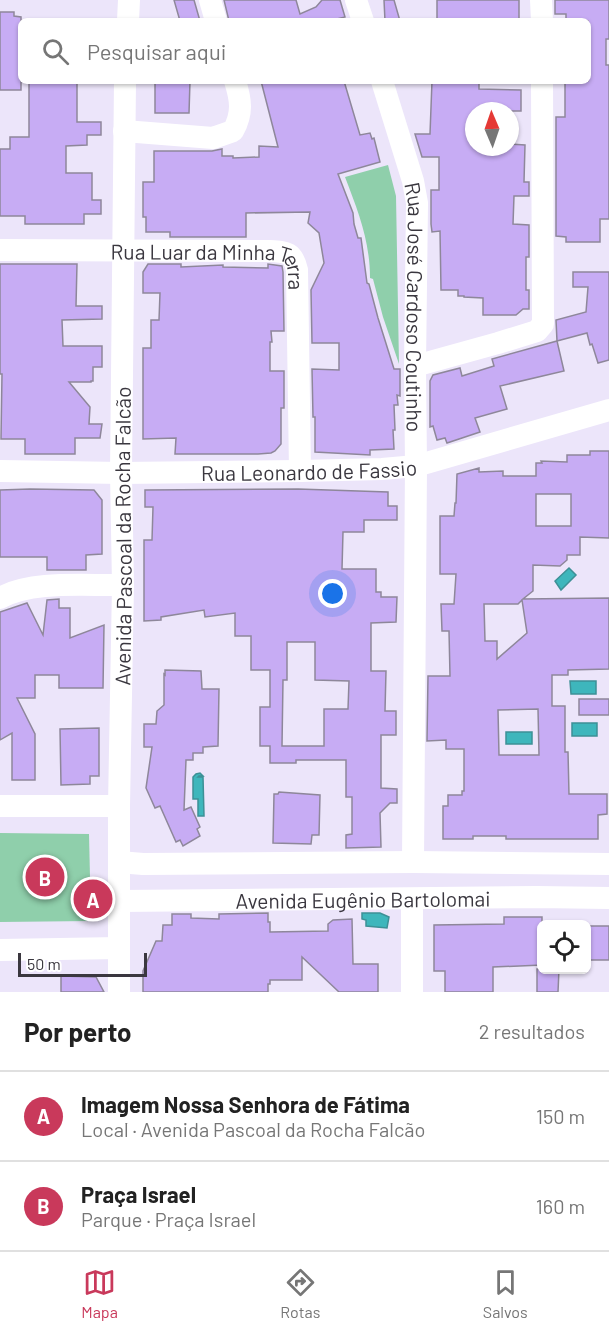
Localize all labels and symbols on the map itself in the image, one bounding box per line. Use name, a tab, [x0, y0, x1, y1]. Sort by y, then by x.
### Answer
north arrow	[465, 102, 519, 156]
street label: Rua José Cardoso Coutinho	[401, 180, 430, 432]
street label: Rua Luar da Minha Terra	[110, 238, 310, 290]
street label: Avenida Pascoal da Rocha Falcão	[108, 386, 136, 686]
street label: Rua Leonardo de Fassio	[201, 453, 418, 485]
your location	[318, 579, 347, 608]
pin: B	[26, 854, 64, 900]
pin: A	[74, 876, 112, 922]
street label: Avenida Eugênio Bartolomai	[235, 885, 491, 912]
scale bar	[18, 950, 147, 978]

